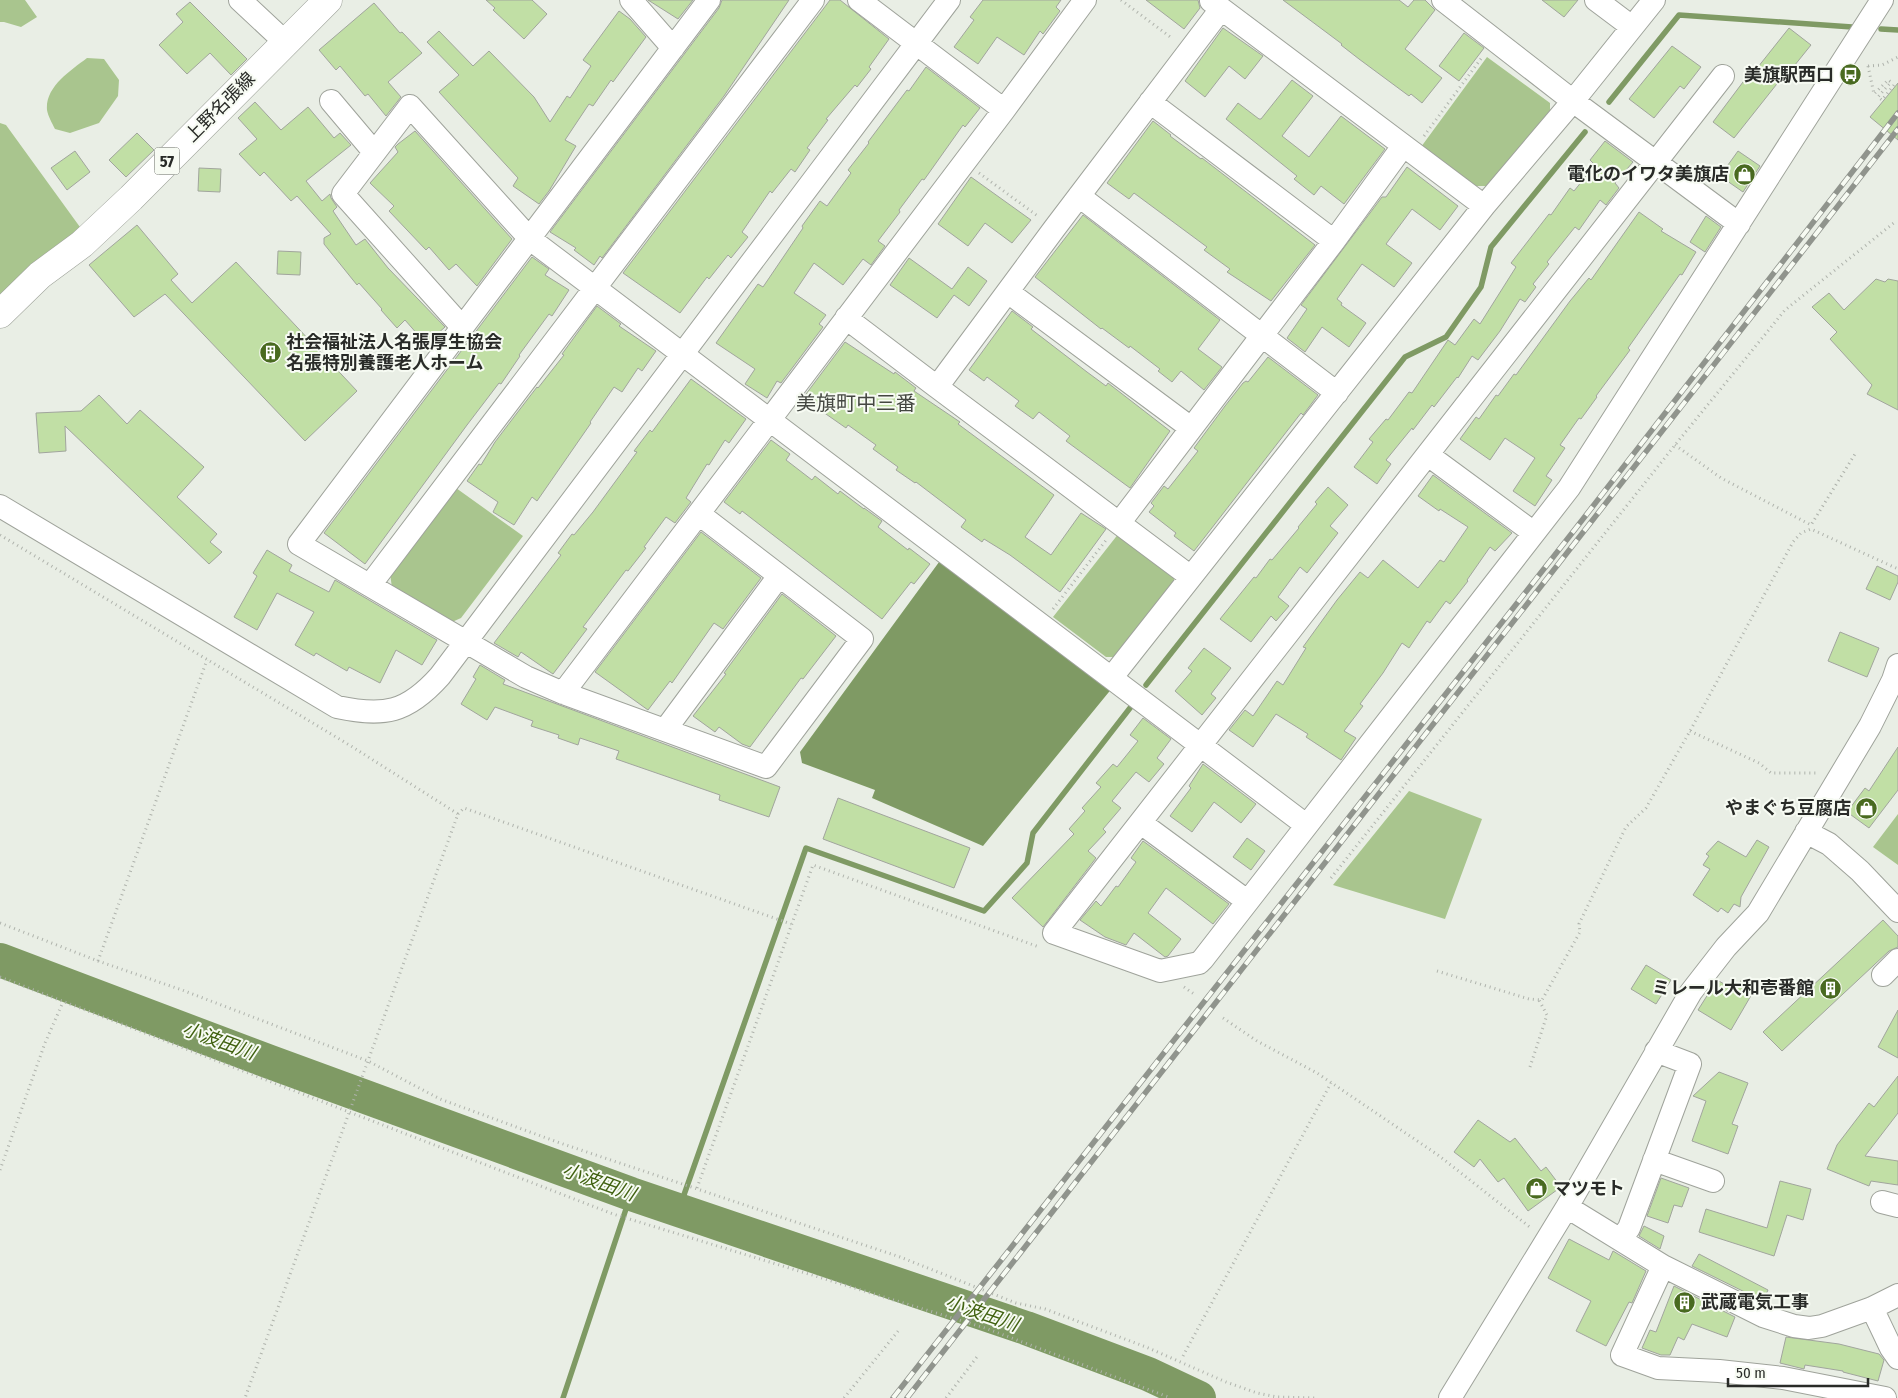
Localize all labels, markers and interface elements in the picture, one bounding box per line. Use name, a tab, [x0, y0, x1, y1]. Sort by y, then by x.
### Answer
bus stop icon: 美旗駅西口	[1838, 63, 1862, 87]
place label: 美旗駅西口	[1744, 64, 1834, 86]
street label: 上野名張線	[180, 67, 260, 147]
road number: 57	[154, 148, 180, 175]
shop icon: 電化のイワタ美旗店	[1733, 162, 1757, 186]
place label: 電化のイワタ美旗店	[1567, 163, 1729, 185]
place label: 社会福祉法人名張厚生協会 名張特別養護老人ホーム	[286, 331, 502, 374]
building icon: 社会福祉法人名張厚生協会 名張特別養護老人ホーム	[258, 340, 282, 364]
district label: 美旗町中三番	[796, 391, 916, 415]
shop icon: やまぐち豆腐店	[1855, 796, 1879, 820]
place label: やまぐち豆腐店	[1725, 797, 1851, 819]
building icon: ミレール大和壱番館	[1818, 976, 1842, 1000]
place label: ミレール大和壱番館	[1652, 977, 1814, 999]
water label: 小波田川	[179, 1017, 261, 1065]
water label: 小波田川	[559, 1158, 641, 1206]
shop icon: マツモト	[1525, 1177, 1549, 1201]
place label: マツモト	[1553, 1178, 1625, 1200]
water label: 小波田川	[942, 1290, 1024, 1337]
building icon: 武蔵電気工事	[1673, 1290, 1697, 1314]
place label: 武蔵電気工事	[1701, 1291, 1809, 1313]
scale bar	[1728, 1356, 1868, 1388]
text: 50 m	[1736, 1364, 1766, 1382]

